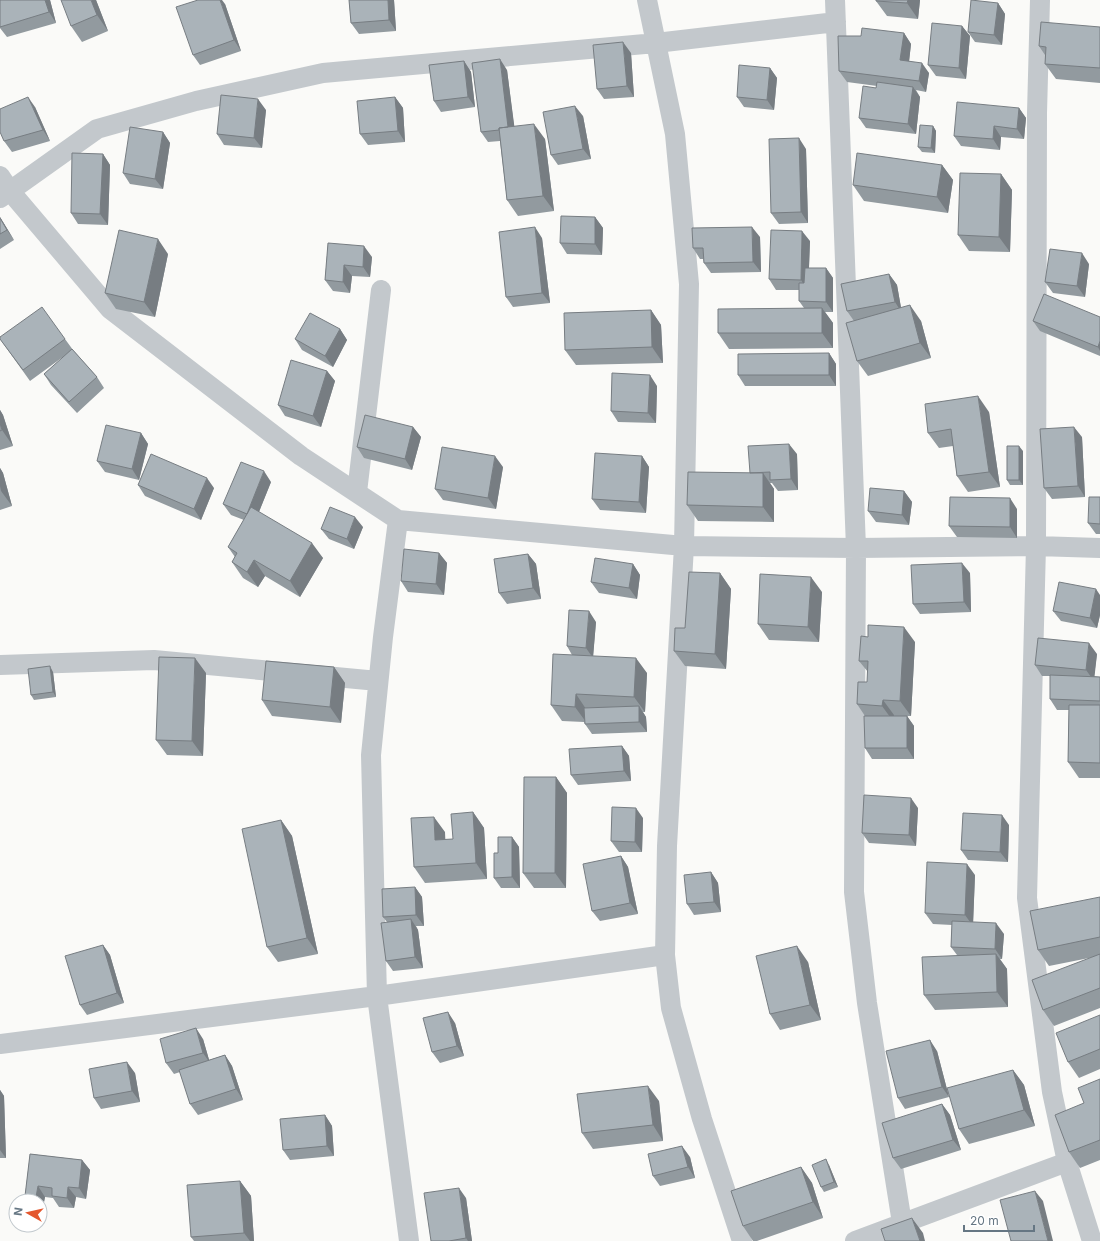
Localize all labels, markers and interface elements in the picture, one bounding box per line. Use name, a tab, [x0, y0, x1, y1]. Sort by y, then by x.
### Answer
north arrow	[8, 1193, 48, 1233]
text: N	[11, 1206, 26, 1217]
scale bar	[964, 1207, 1034, 1233]
text: 20 m	[970, 1213, 999, 1228]

